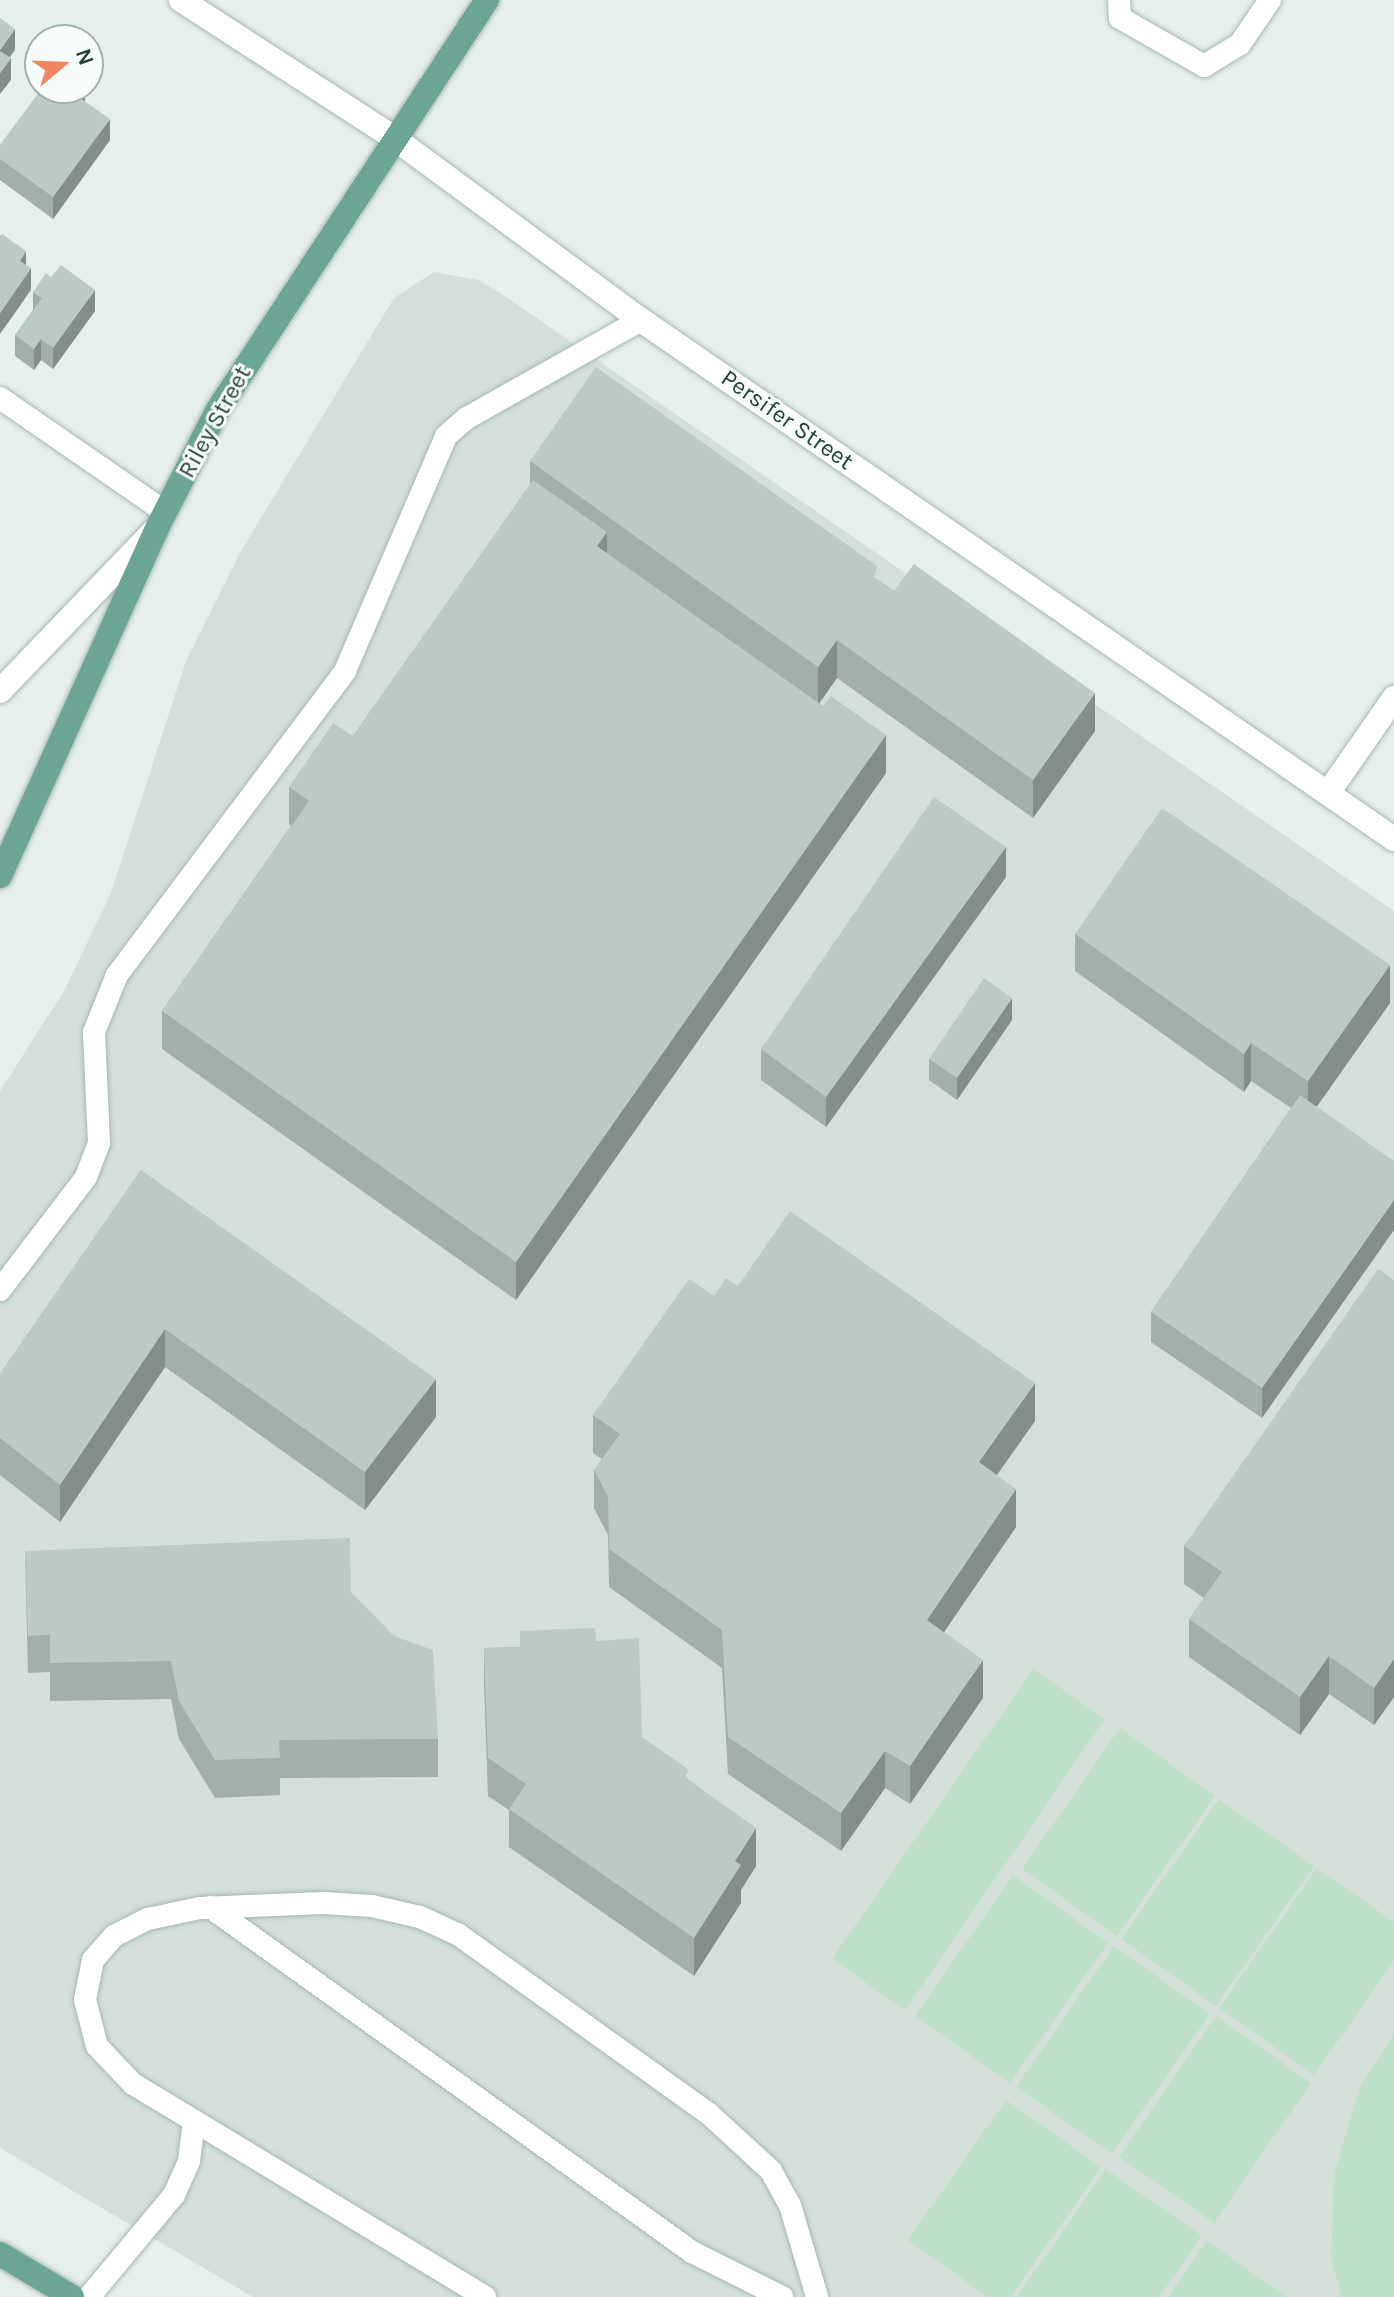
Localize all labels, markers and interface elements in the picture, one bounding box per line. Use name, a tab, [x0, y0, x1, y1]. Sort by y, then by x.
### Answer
north arrow	[24, 24, 104, 104]
text: N	[70, 45, 100, 69]
street label: Riley Street	[172, 361, 258, 483]
street label: Persifer Street	[715, 364, 859, 476]

